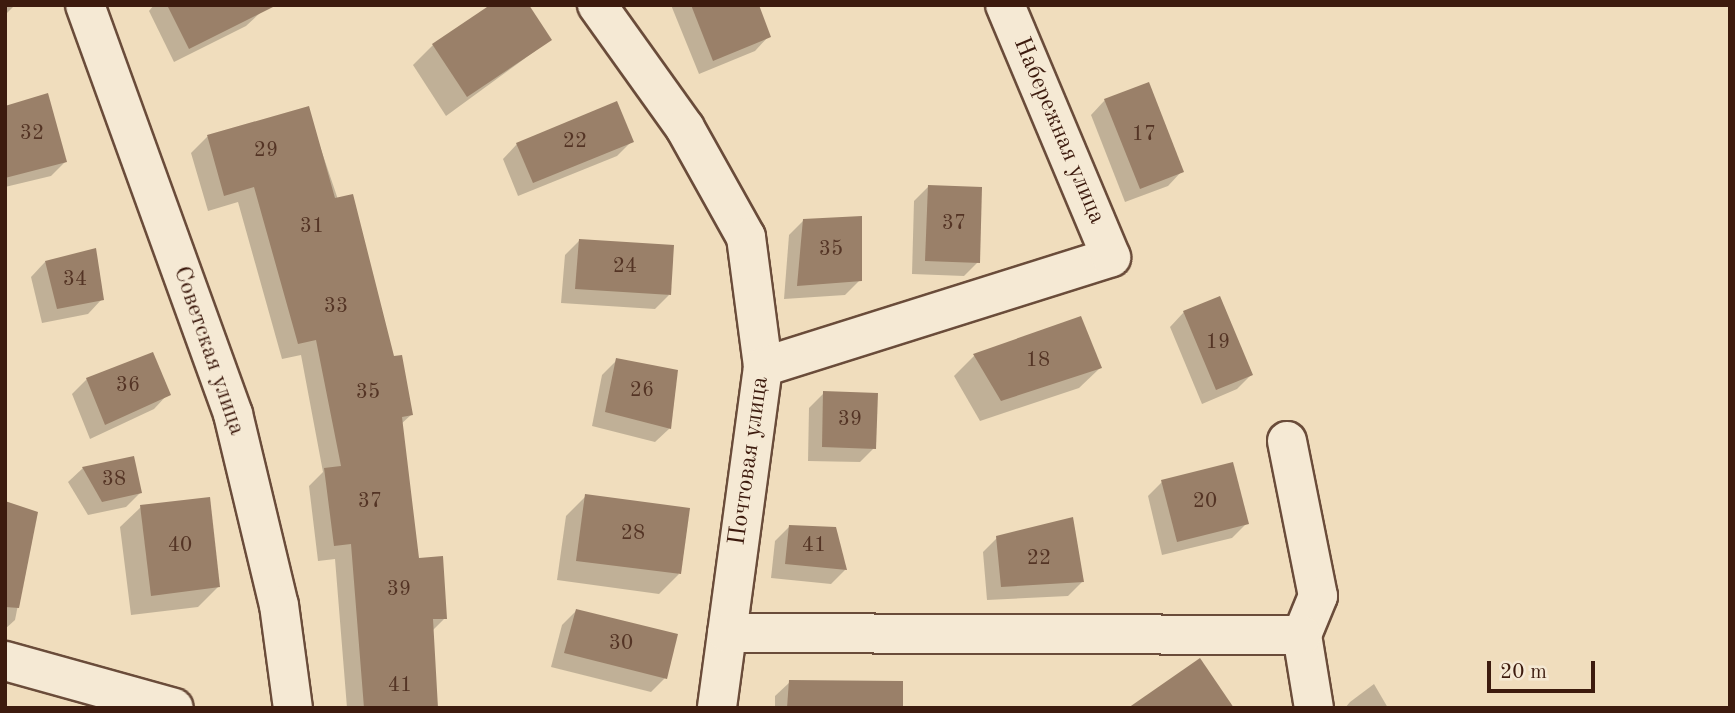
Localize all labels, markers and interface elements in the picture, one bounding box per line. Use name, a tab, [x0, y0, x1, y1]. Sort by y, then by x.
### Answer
street label: Набережная улица	[1006, 33, 1110, 229]
house number: 32	[20, 121, 44, 147]
house number: 17	[1132, 122, 1156, 148]
house number: 22	[563, 129, 587, 155]
house number: 29	[254, 138, 278, 164]
house number: 37	[942, 211, 966, 237]
house number: 31	[300, 214, 324, 240]
house number: 35	[819, 237, 843, 263]
house number: 24	[613, 254, 637, 280]
street label: Советская улица	[166, 263, 250, 439]
house number: 34	[63, 267, 87, 293]
house number: 33	[324, 294, 348, 320]
house number: 19	[1206, 330, 1230, 356]
house number: 18	[1026, 348, 1050, 374]
house number: 36	[116, 373, 140, 399]
street label: Почтовая улица	[724, 375, 776, 547]
house number: 26	[630, 378, 654, 404]
house number: 35	[356, 380, 380, 406]
house number: 39	[838, 407, 862, 433]
house number: 38	[102, 467, 126, 493]
house number: 37	[358, 489, 382, 515]
house number: 20	[1193, 489, 1217, 515]
house number: 28	[621, 521, 645, 547]
house number: 40	[168, 533, 192, 559]
house number: 41	[802, 533, 826, 559]
house number: 22	[1027, 546, 1051, 572]
house number: 39	[387, 577, 411, 603]
house number: 30	[609, 631, 633, 657]
scale bar	[1490, 646, 1598, 690]
text: 20 m	[1500, 662, 1547, 683]
house number: 41	[388, 673, 412, 699]

